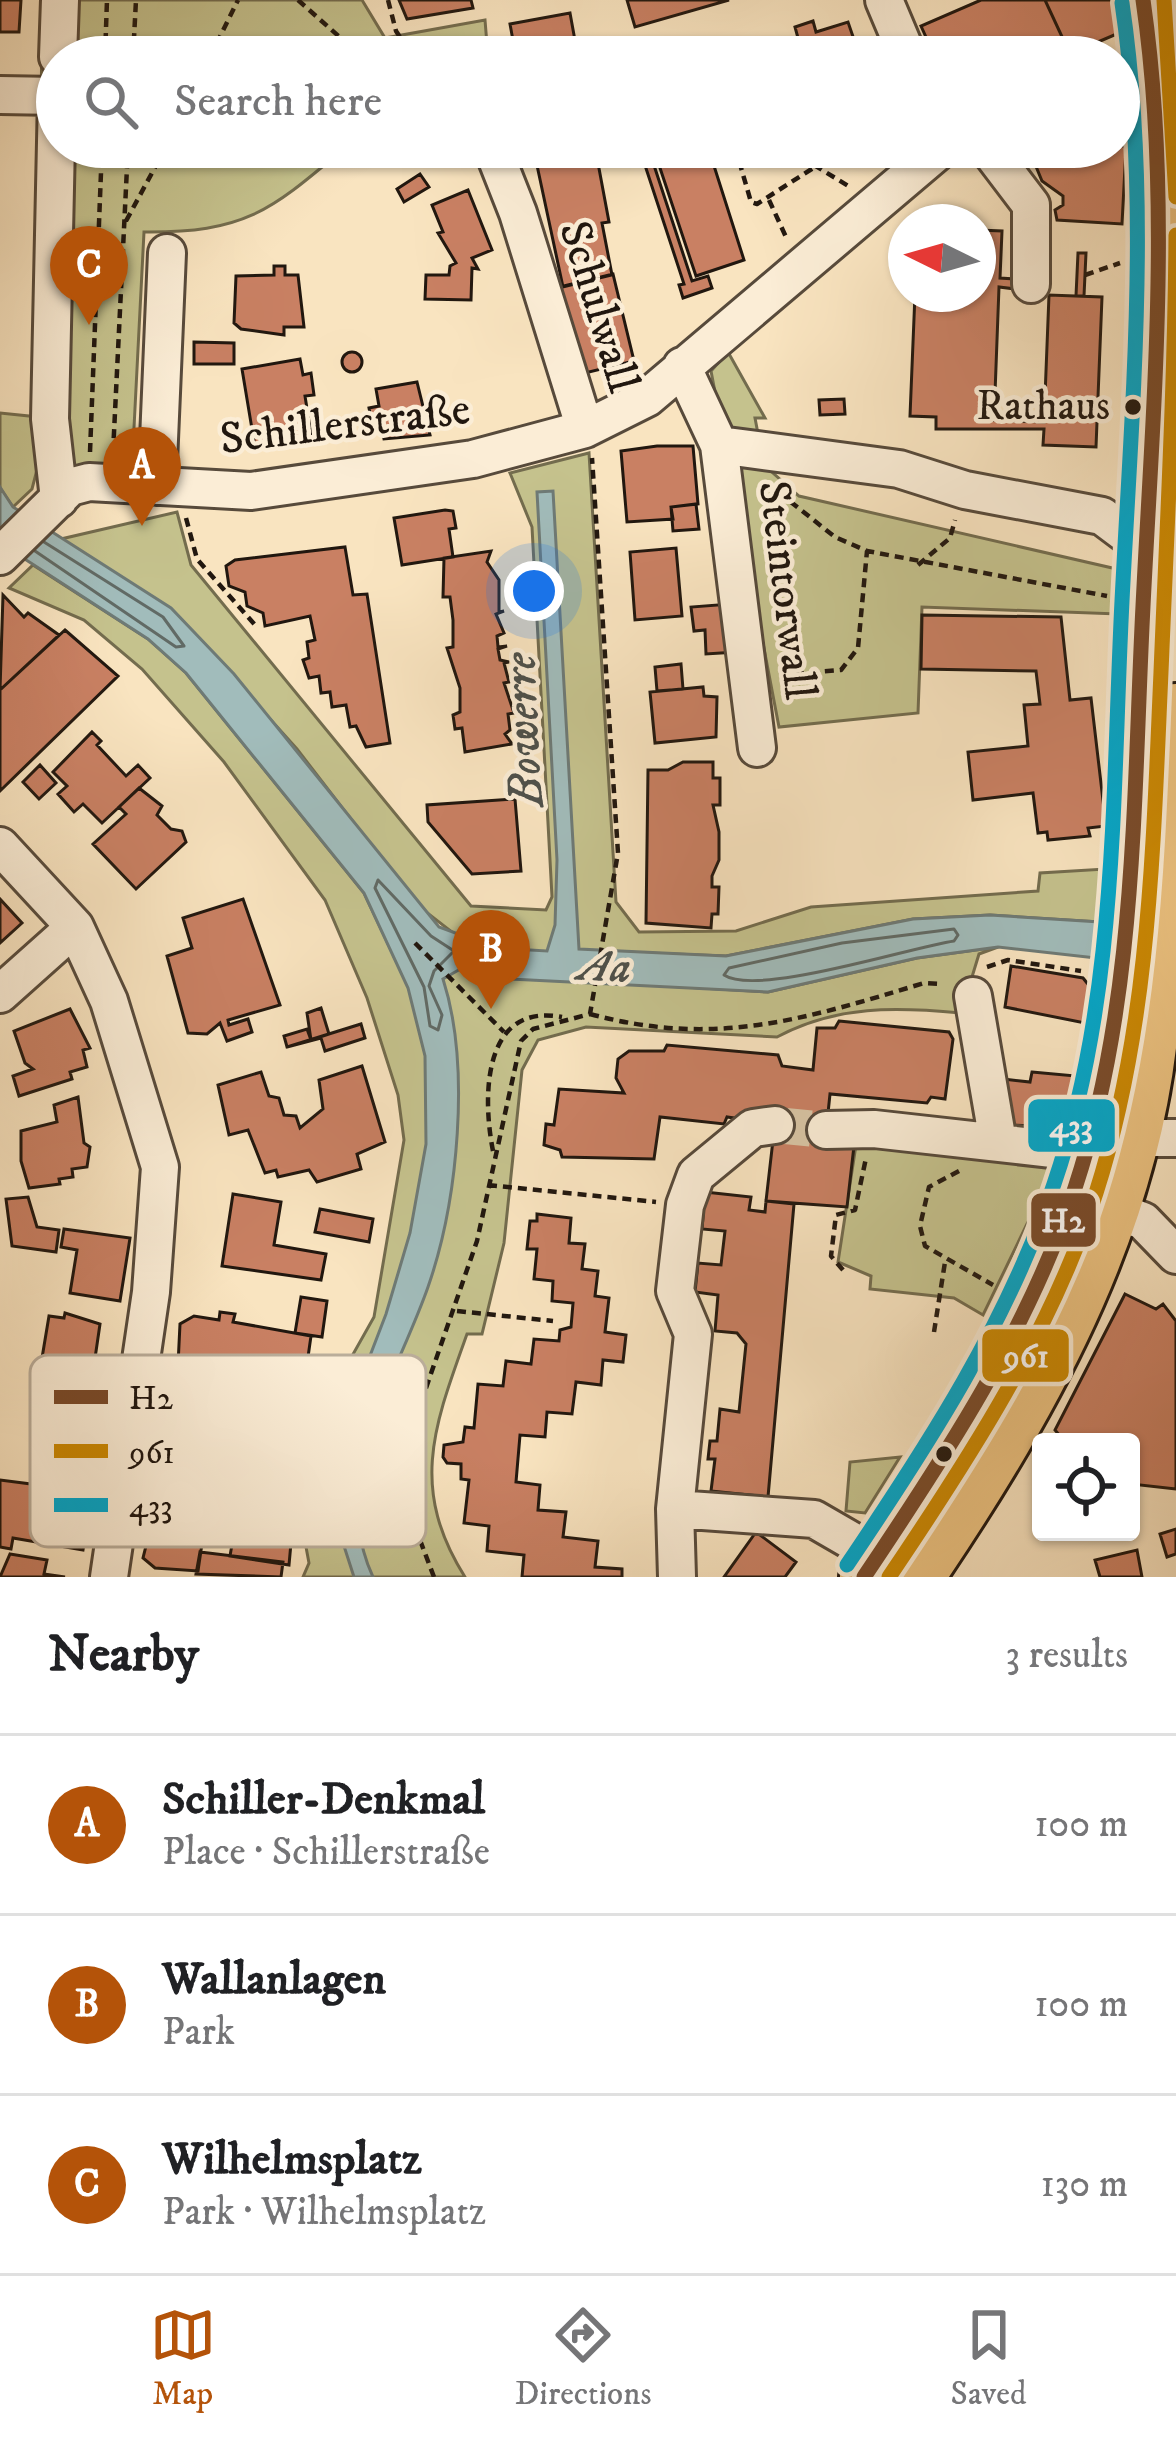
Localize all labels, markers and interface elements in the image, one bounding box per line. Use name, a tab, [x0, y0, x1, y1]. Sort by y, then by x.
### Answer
search box	[36, 36, 1140, 168]
icon: search	[78, 69, 144, 135]
text: Search here	[174, 74, 382, 130]
north arrow	[888, 204, 996, 312]
street label: Schulwall	[545, 215, 651, 400]
pin: C	[50, 226, 128, 325]
place label: Rathaus	[977, 381, 1110, 433]
street label: Schillerstraße	[217, 382, 473, 468]
marker: Rathaus	[1122, 396, 1144, 418]
pin: A	[103, 427, 181, 526]
street label: Steintorwall	[745, 478, 827, 703]
your location	[504, 561, 564, 621]
water label: Bowerre	[490, 650, 558, 811]
pin: B	[452, 910, 530, 1009]
water label: Aa	[572, 935, 633, 998]
line badge: 433	[1026, 1097, 1117, 1154]
text: 433	[1049, 1107, 1093, 1148]
line badge: H2	[1029, 1191, 1098, 1249]
text: H2	[1041, 1202, 1086, 1243]
line badge: 961	[980, 1327, 1071, 1384]
text: 961	[1001, 1337, 1049, 1378]
legend	[30, 1355, 426, 1547]
text: H2	[129, 1379, 173, 1420]
text: 961	[127, 1433, 175, 1474]
map controls	[1032, 1433, 1140, 1541]
button: locate	[1032, 1433, 1140, 1541]
unlabelled marker	[933, 1443, 955, 1465]
text: 433	[129, 1487, 173, 1528]
text: Nearby	[48, 1623, 199, 1687]
text: 3 results	[1005, 1631, 1128, 1680]
text: Schiller-Denkmal	[162, 1772, 485, 1828]
text: A	[75, 1800, 99, 1849]
text: 100 m	[1034, 1800, 1128, 1849]
text: Place · Schillerstraße	[162, 1828, 490, 1877]
text: Wallanlagen	[162, 1952, 386, 2008]
text: B	[75, 1980, 99, 2029]
text: 100 m	[1034, 1980, 1128, 2029]
text: Park	[162, 2008, 235, 2057]
text: Wilhelmsplatz	[162, 2132, 422, 2188]
text: C	[74, 2160, 100, 2209]
text: 130 m	[1040, 2160, 1128, 2209]
text: Park · Wilhelmsplatz	[162, 2188, 486, 2237]
tab: Map	[150, 2302, 216, 2415]
tab: Directions	[515, 2302, 651, 2415]
tab: Saved	[951, 2302, 1026, 2415]

